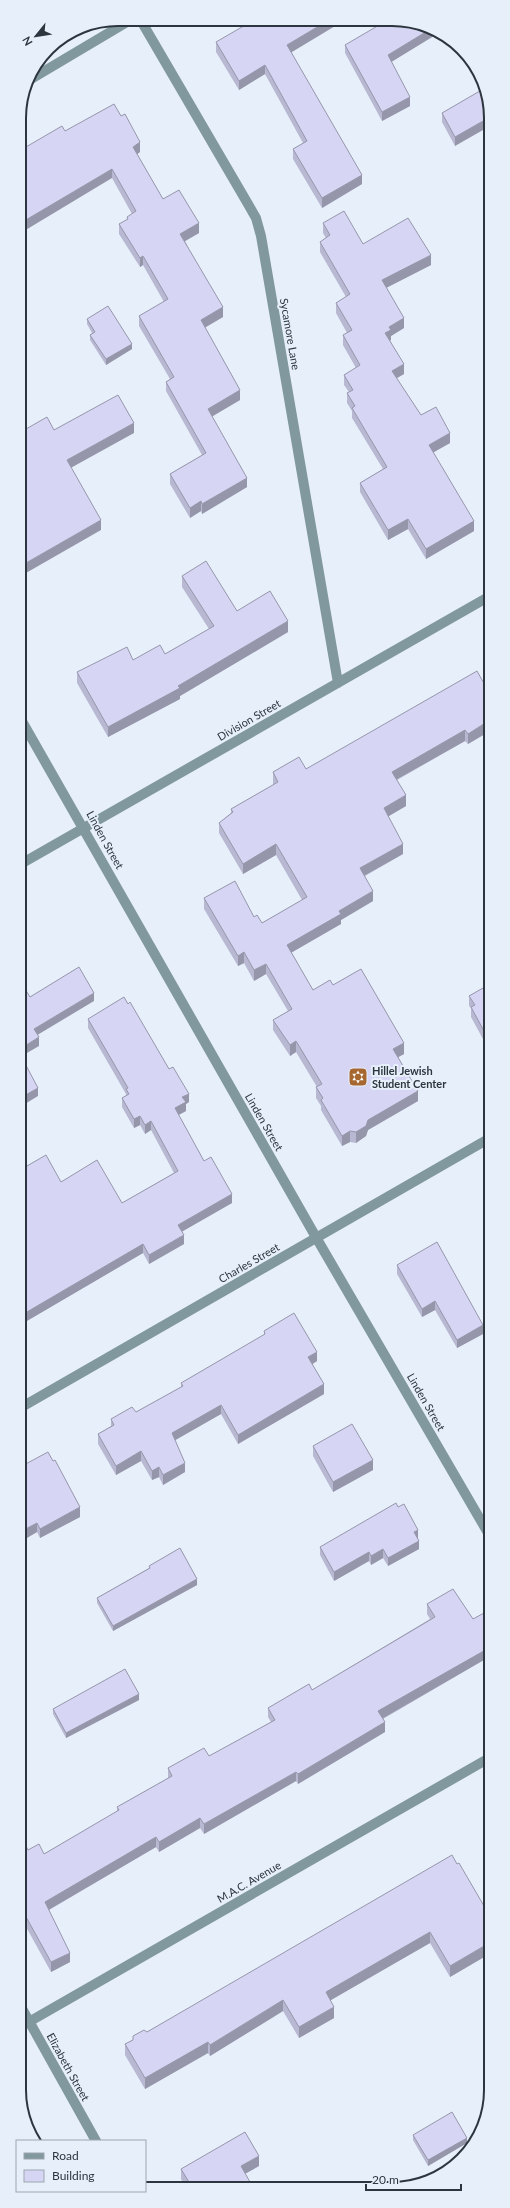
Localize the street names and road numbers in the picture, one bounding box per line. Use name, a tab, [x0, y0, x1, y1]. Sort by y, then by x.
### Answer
street label: Sycamore Lane	[278, 297, 303, 371]
street label: Division Street	[215, 696, 283, 743]
street label: Linden Street	[84, 808, 127, 871]
street label: Linden Street	[243, 1091, 286, 1153]
street label: Charles Street	[216, 1240, 281, 1285]
street label: Linden Street	[405, 1371, 448, 1433]
street label: M.A.C. Avenue	[215, 1858, 283, 1905]
street label: Elizabeth Street	[44, 2030, 93, 2103]

